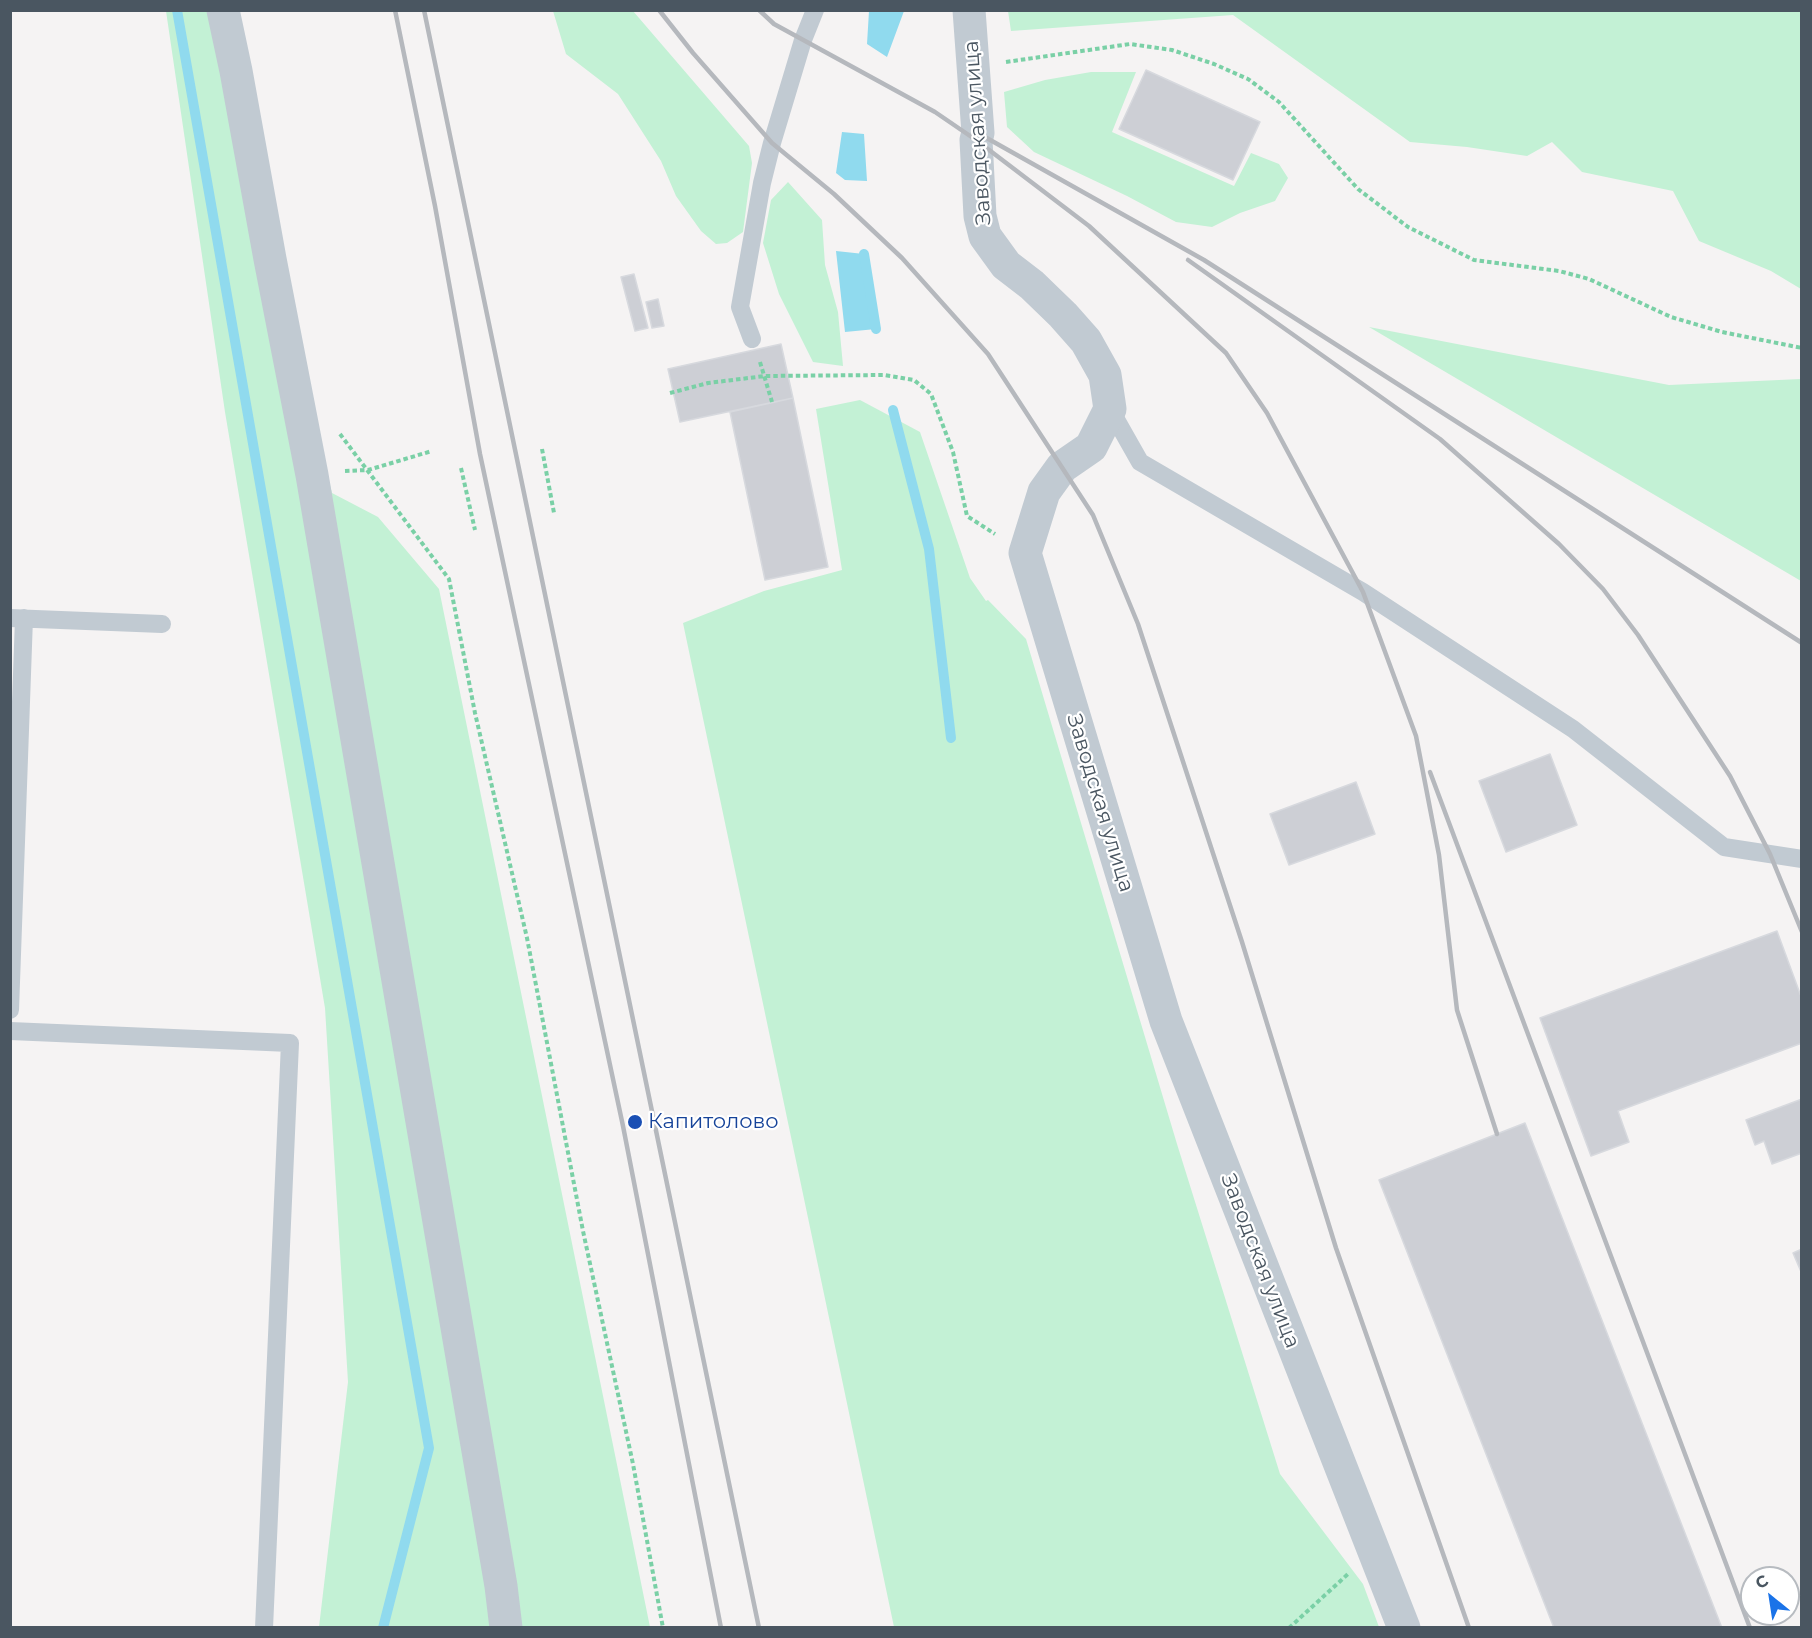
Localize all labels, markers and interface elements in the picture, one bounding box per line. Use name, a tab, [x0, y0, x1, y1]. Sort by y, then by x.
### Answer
street label: Заводская улица	[959, 40, 997, 226]
street label: Заводская улица	[1061, 711, 1139, 895]
place label: Капитолово	[648, 1109, 779, 1135]
marker: Капитолово	[626, 1113, 644, 1131]
street label: Заводская улица	[1215, 1170, 1305, 1352]
north arrow	[1740, 1566, 1800, 1626]
text: С	[1752, 1571, 1772, 1593]

